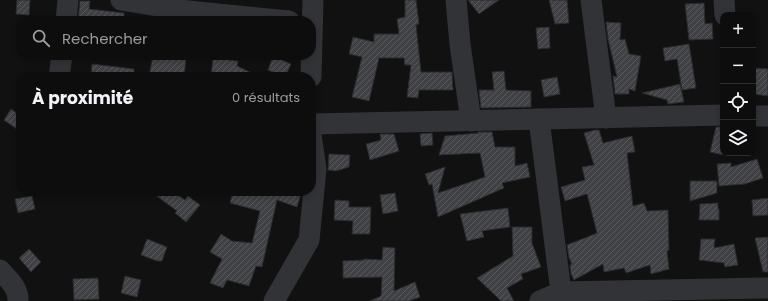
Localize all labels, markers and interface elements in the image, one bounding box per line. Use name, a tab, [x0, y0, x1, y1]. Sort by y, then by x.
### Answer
map controls	[720, 12, 756, 156]
button: +	[720, 12, 756, 48]
search box	[16, 16, 316, 60]
icon: search	[30, 27, 52, 49]
text: Rechercher	[62, 28, 148, 49]
button: −	[720, 48, 756, 84]
button: locate	[720, 84, 756, 120]
text: À proximité	[32, 86, 133, 110]
text: 0 résultats	[232, 88, 300, 107]
button: layers	[720, 120, 756, 156]

